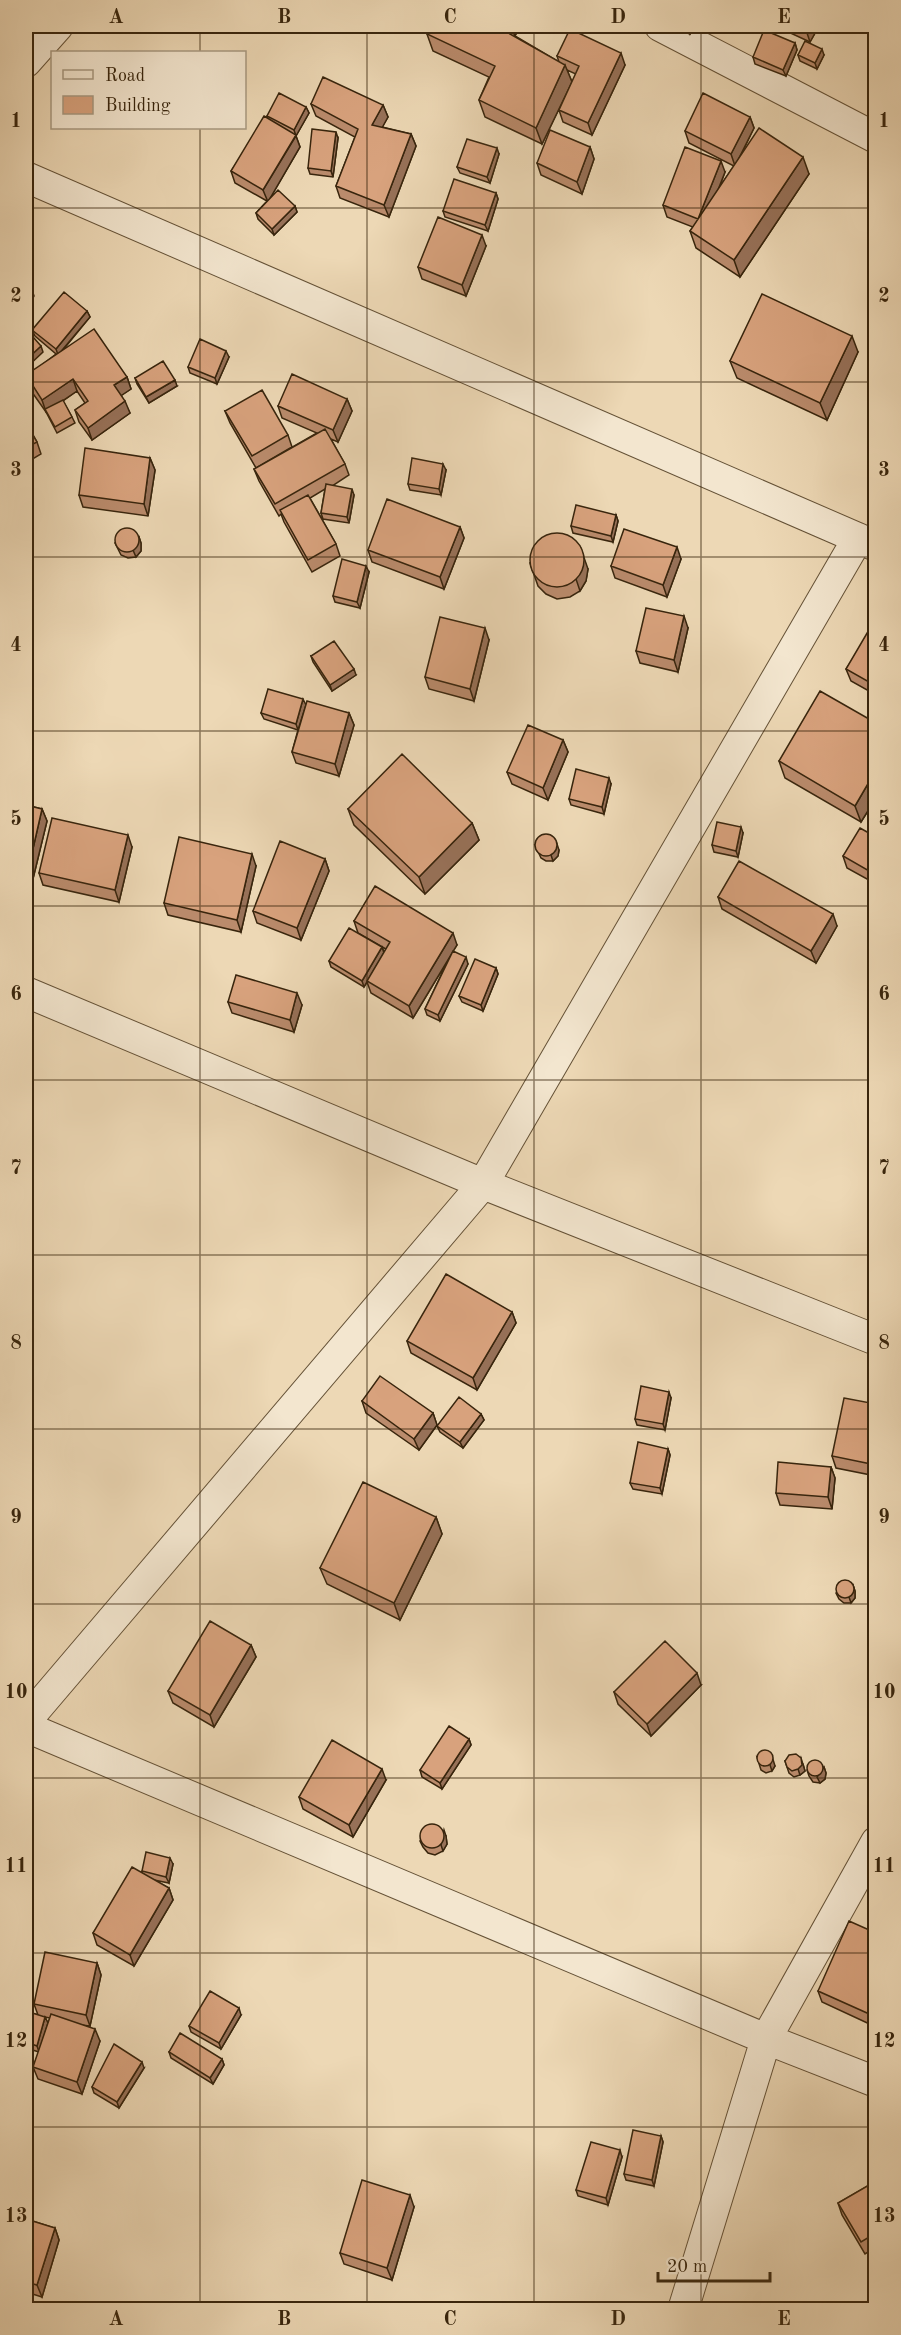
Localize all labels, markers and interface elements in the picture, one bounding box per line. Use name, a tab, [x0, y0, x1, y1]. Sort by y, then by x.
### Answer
text: A	[108, 8, 124, 28]
text: B	[277, 8, 291, 28]
text: C	[443, 8, 457, 28]
text: D	[610, 8, 626, 28]
text: E	[777, 8, 791, 28]
legend	[51, 51, 246, 129]
text: Road	[105, 67, 145, 85]
text: Building	[105, 97, 171, 115]
text: 1	[10, 112, 22, 132]
text: 1	[878, 112, 890, 132]
text: 2	[10, 287, 22, 307]
text: 2	[878, 287, 890, 307]
text: 3	[10, 461, 22, 481]
text: 3	[878, 461, 890, 481]
text: 4	[10, 636, 22, 656]
text: 4	[878, 636, 890, 656]
text: 5	[10, 809, 22, 830]
text: 5	[878, 809, 890, 830]
text: 6	[10, 985, 22, 1005]
text: 6	[878, 985, 890, 1005]
text: 7	[10, 1159, 22, 1179]
text: 7	[878, 1159, 890, 1179]
text: 8	[10, 1334, 22, 1354]
text: 8	[878, 1334, 890, 1354]
text: 9	[10, 1508, 22, 1528]
text: 9	[878, 1508, 890, 1528]
text: 10	[4, 1683, 28, 1703]
text: 10	[872, 1683, 896, 1703]
text: 11	[4, 1857, 28, 1877]
text: 11	[872, 1857, 896, 1877]
text: 12	[4, 2032, 28, 2052]
text: 12	[872, 2032, 896, 2052]
text: 13	[4, 2207, 28, 2227]
text: 13	[872, 2207, 896, 2227]
scale bar	[658, 2245, 770, 2283]
text: 20 m	[667, 2258, 707, 2276]
text: A	[108, 2310, 124, 2330]
text: B	[277, 2310, 291, 2330]
text: C	[443, 2310, 457, 2330]
text: D	[610, 2310, 626, 2330]
text: E	[777, 2310, 791, 2330]

